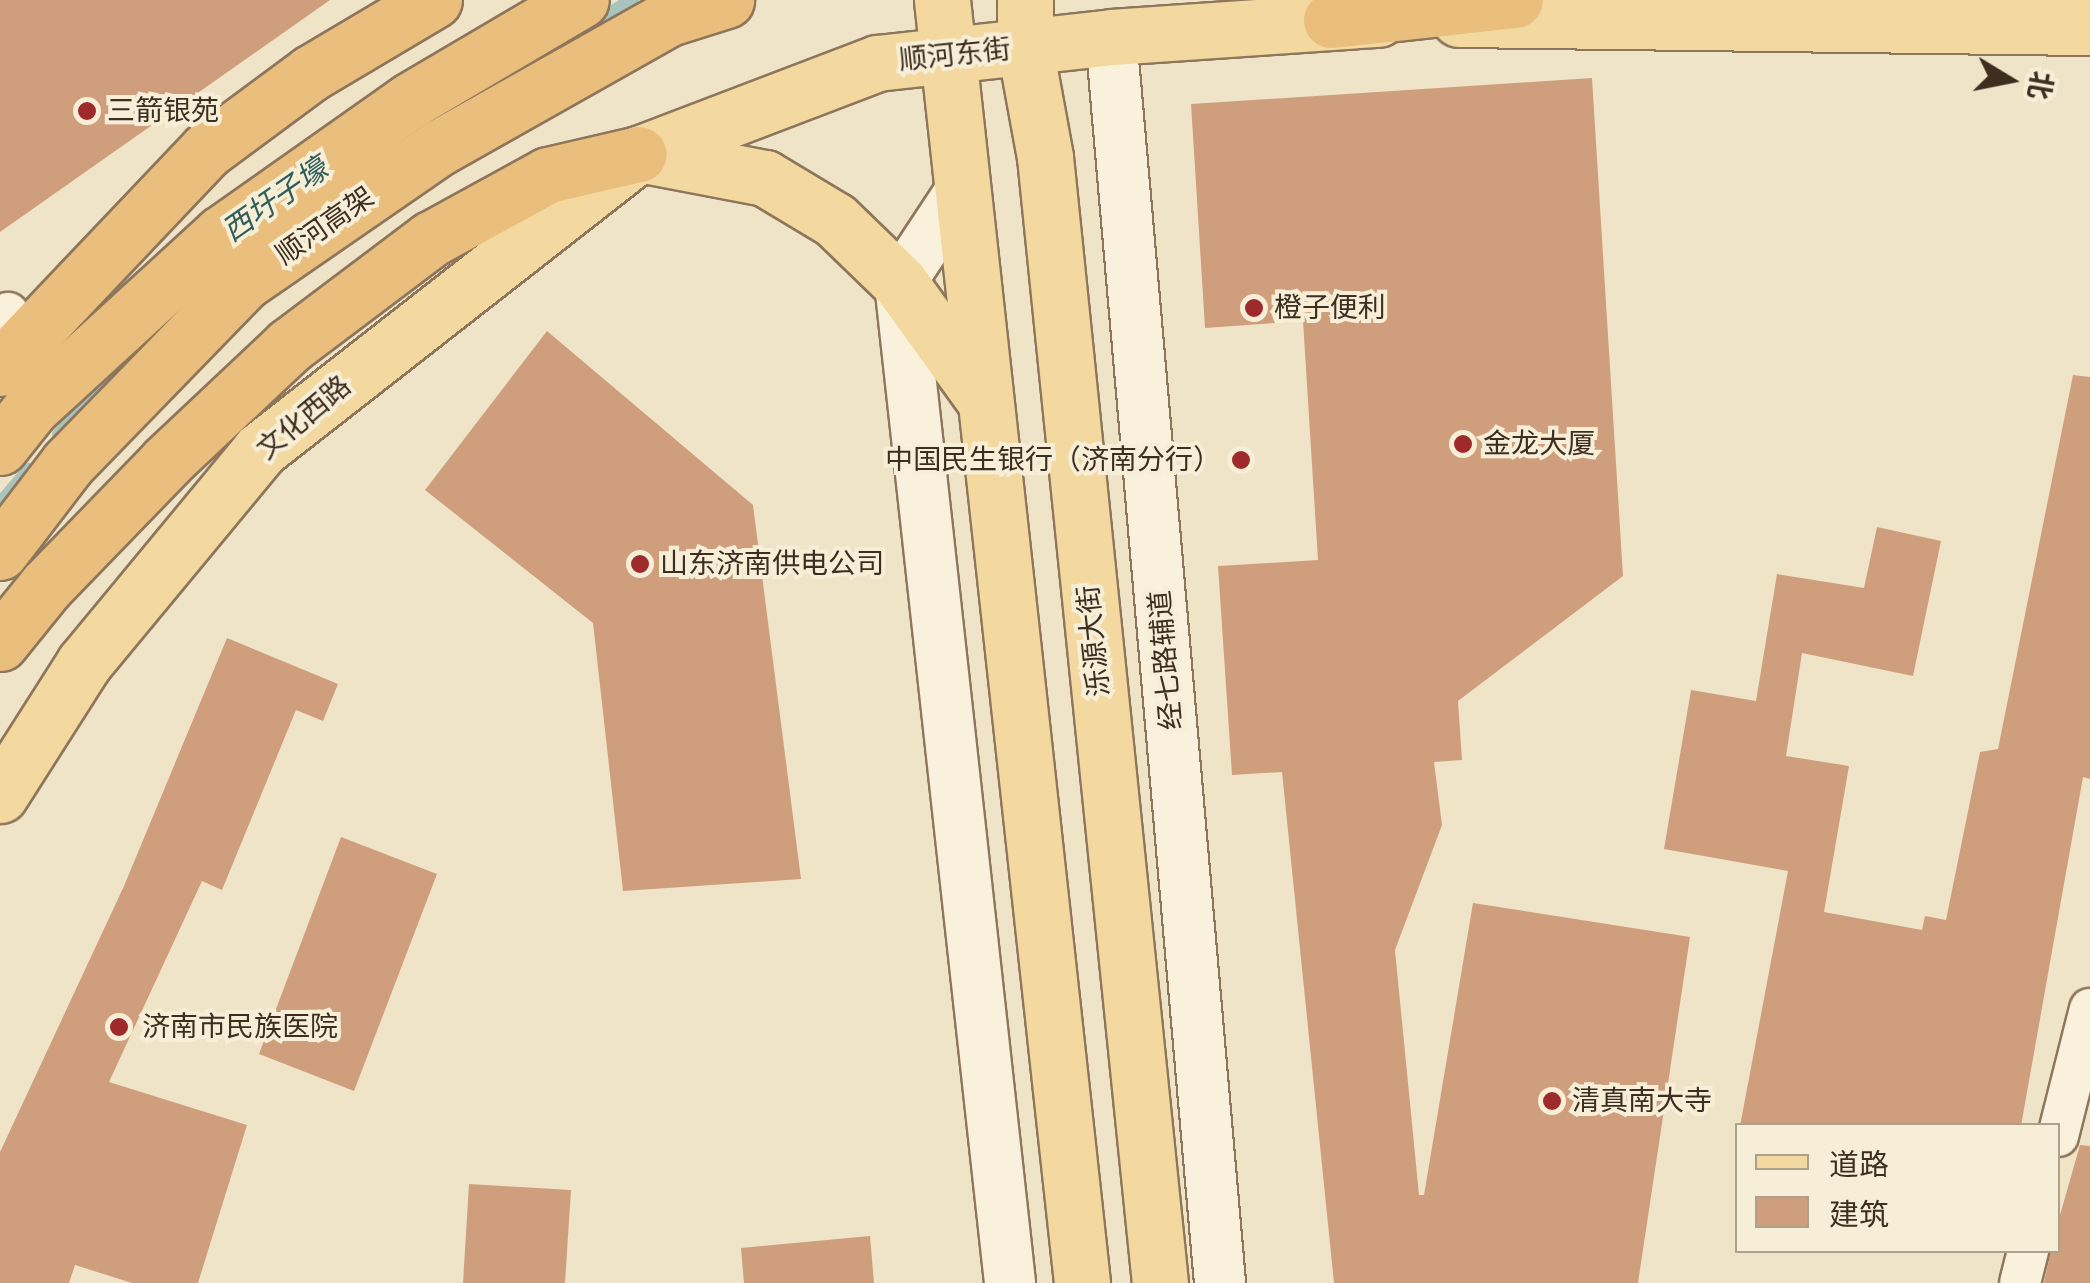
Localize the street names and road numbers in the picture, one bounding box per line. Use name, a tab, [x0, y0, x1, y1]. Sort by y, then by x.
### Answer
street label: 顺河东街	[898, 32, 1012, 78]
street label: 顺河高架	[269, 180, 381, 272]
street label: 文化西路	[250, 369, 358, 467]
street label: 泺源大街	[1071, 584, 1117, 698]
street label: 经七路辅道	[1143, 589, 1189, 731]

